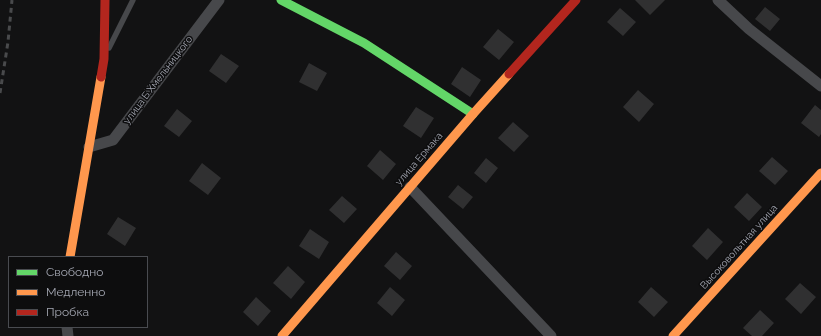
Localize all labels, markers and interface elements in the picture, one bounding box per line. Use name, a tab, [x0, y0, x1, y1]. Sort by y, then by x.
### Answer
street label: улица Б.Хмельницкого	[121, 33, 195, 127]
street label: улица Ермака	[393, 130, 445, 188]
street label: Высоковольтная улица	[698, 202, 780, 292]
legend	[8, 256, 148, 328]
text: Свободно	[46, 265, 103, 279]
text: Медленно	[46, 285, 105, 299]
text: Пробка	[46, 305, 89, 319]

